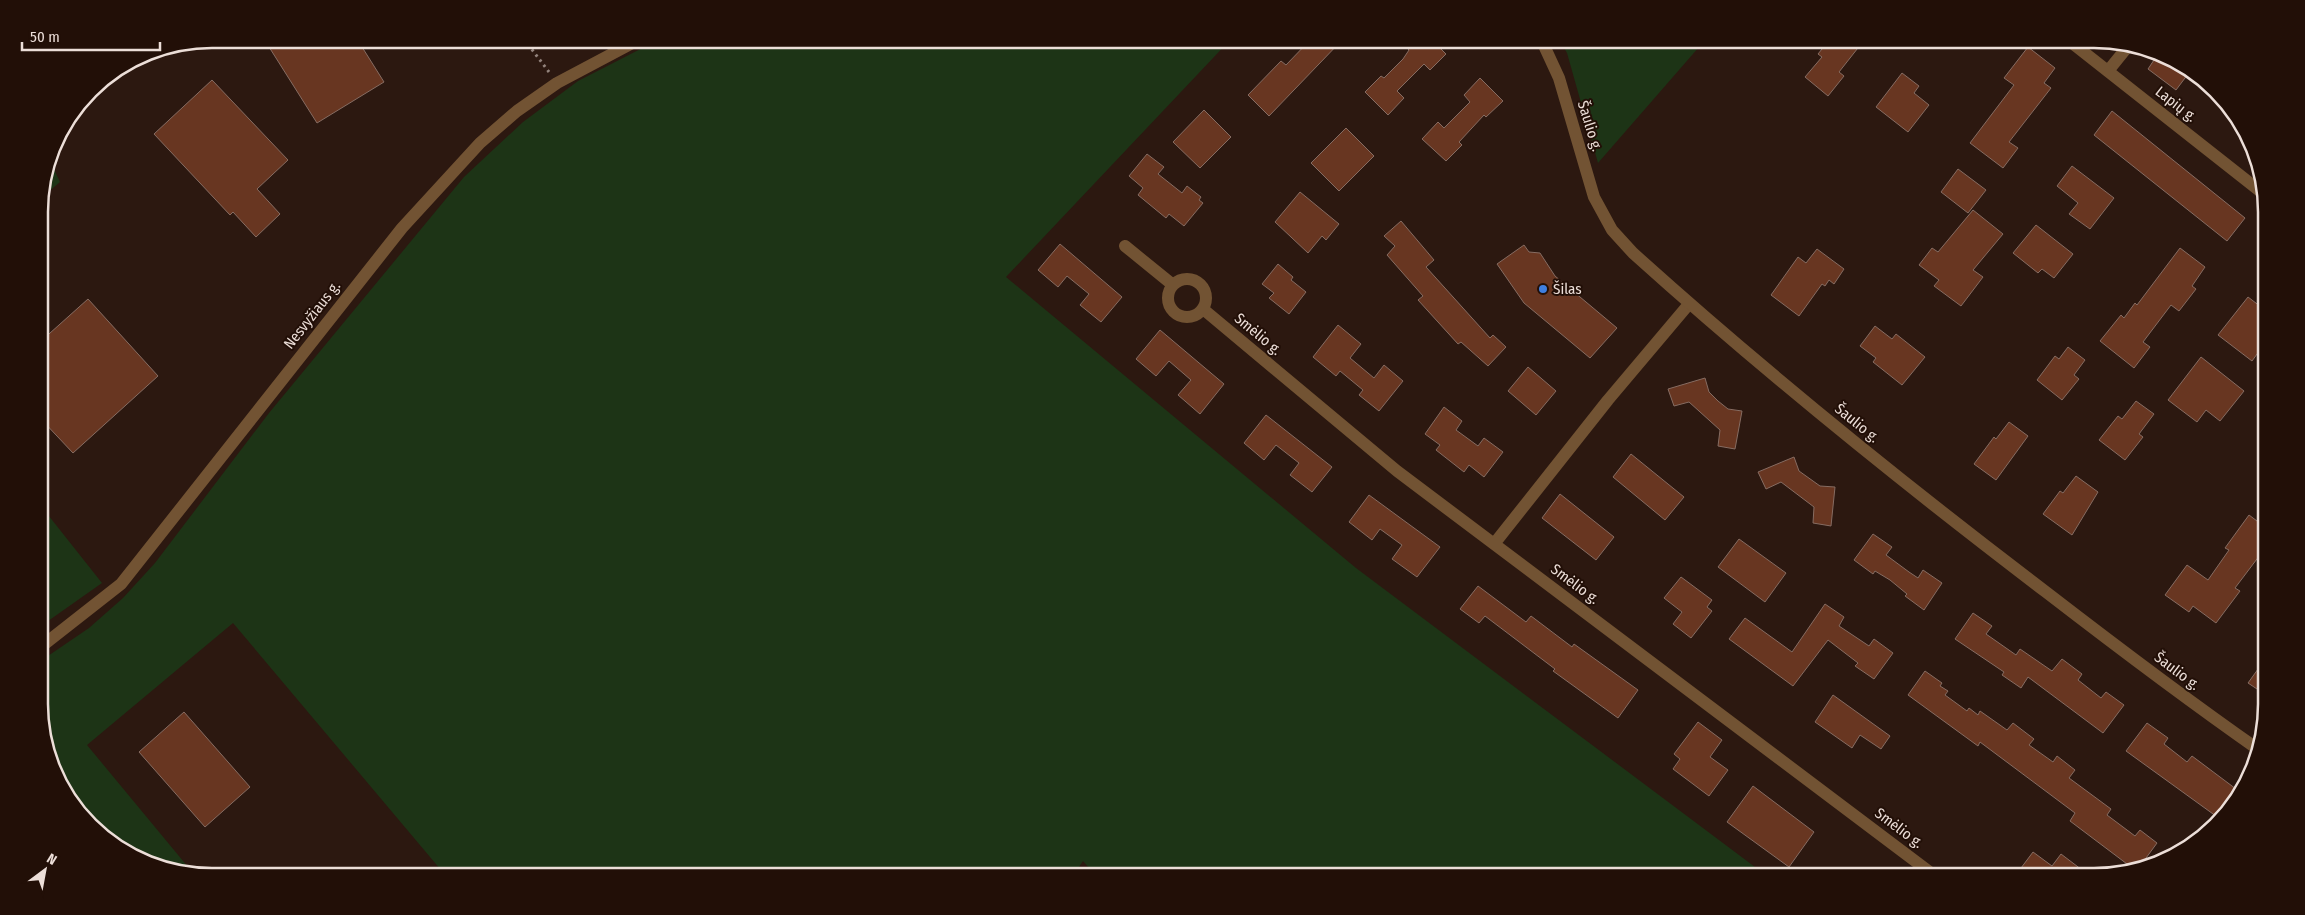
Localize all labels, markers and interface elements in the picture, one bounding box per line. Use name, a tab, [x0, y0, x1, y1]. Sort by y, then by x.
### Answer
scale bar	[22, 20, 160, 52]
text: 50 m	[30, 28, 60, 46]
street label: Lapių g.	[2152, 82, 2200, 126]
street label: Šaulio g.	[1574, 98, 1606, 154]
street label: Nesvyžiaus g.	[280, 277, 344, 353]
place label: Šilas	[1553, 280, 1582, 298]
marker: Šilas	[1537, 283, 1549, 295]
street label: Smėlio g.	[1231, 309, 1285, 359]
street label: Šaulio g.	[1831, 400, 1883, 446]
street label: Smėlio g.	[1547, 560, 1603, 608]
street label: Šaulio g.	[2151, 648, 2203, 694]
street label: Smėlio g.	[1871, 804, 1927, 852]
north arrow	[20, 845, 70, 895]
text: N	[44, 850, 60, 869]

